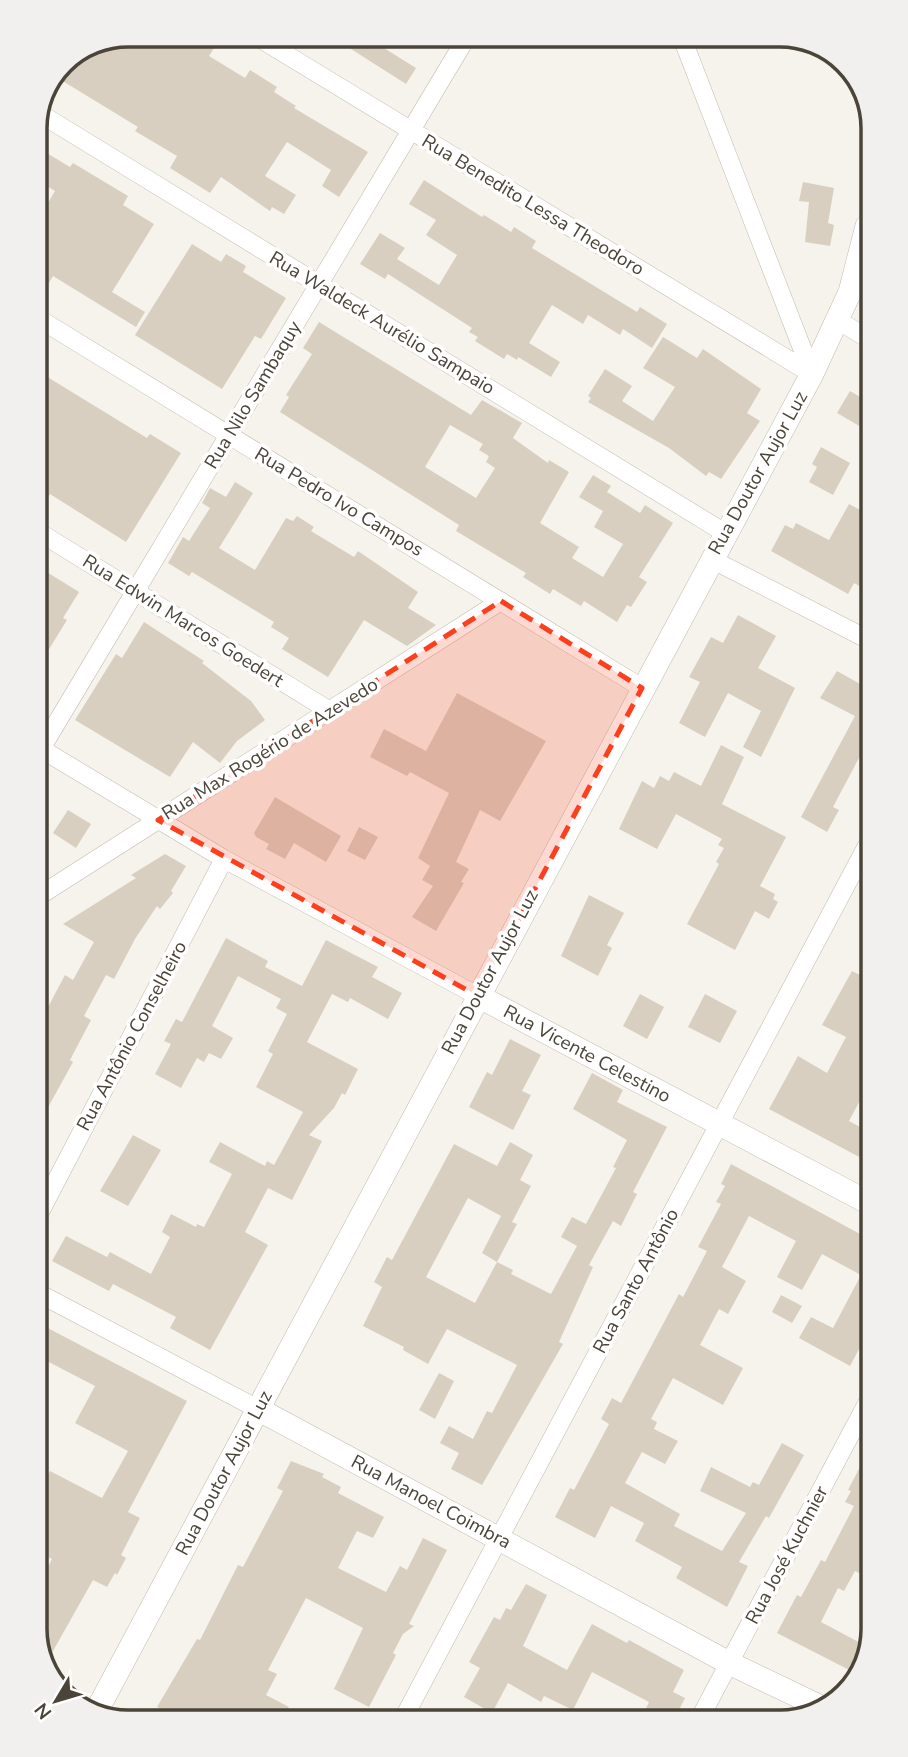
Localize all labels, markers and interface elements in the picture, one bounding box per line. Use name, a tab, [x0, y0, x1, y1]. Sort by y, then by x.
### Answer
street label: Rua Benedito Lessa Theodoro	[417, 128, 649, 282]
street label: Rua Waldeck Aurélio Sampaio	[264, 245, 500, 401]
street label: Rua Nilo Sambaquy	[198, 316, 308, 474]
street label: Rua Doutor Aujor Luz	[702, 386, 814, 559]
street label: Rua Pedro Ivo Campos	[250, 441, 428, 563]
street label: Rua Edwin Marcos Goedert	[78, 548, 289, 694]
street label: Rua Max Rogério de Azevedo	[157, 672, 383, 826]
street label: Rua Doutor Aujor Luz	[435, 885, 545, 1059]
street label: Rua Antônio Conselheiro	[71, 936, 193, 1136]
street label: Rua Vicente Celestino	[499, 999, 675, 1109]
street label: Rua Santo Antônio	[587, 1204, 685, 1358]
street label: Rua Doutor Aujor Luz	[169, 1386, 279, 1560]
street label: Rua Manoel Coimbra	[346, 1449, 516, 1555]
street label: Rua José Kuchnier	[740, 1481, 835, 1629]
north arrow	[21, 1666, 91, 1736]
text: N	[29, 1697, 58, 1724]

